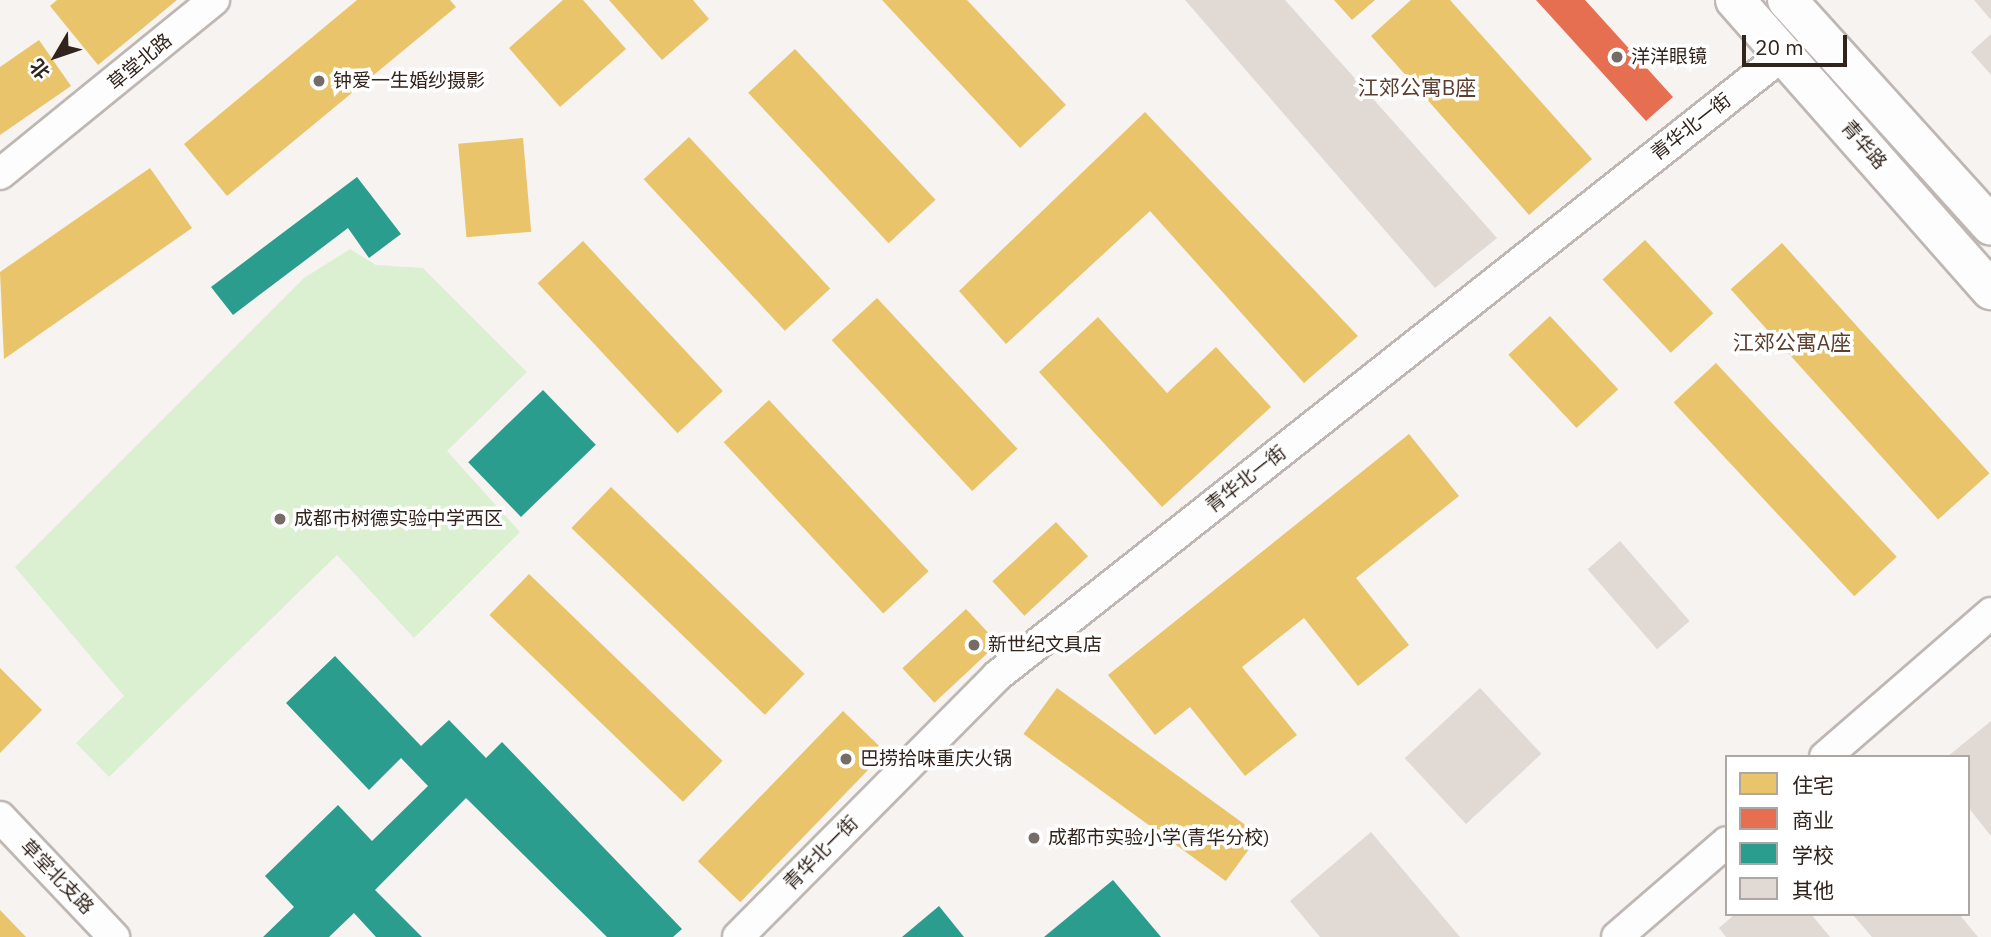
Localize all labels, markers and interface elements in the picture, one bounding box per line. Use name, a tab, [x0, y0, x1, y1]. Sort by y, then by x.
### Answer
north arrow	[21, 21, 91, 91]
scale bar	[1746, 21, 1851, 65]
street label: 草堂北路	[104, 29, 176, 95]
text: 20 m	[1755, 33, 1804, 61]
place label: 洋洋眼镜	[1631, 46, 1707, 68]
marker: 洋洋眼镜	[1609, 49, 1625, 65]
text: 北	[24, 54, 55, 84]
place label: 钟爱一生婚纱摄影	[333, 70, 485, 92]
marker: 钟爱一生婚纱摄影	[311, 73, 327, 89]
district label: 江郊公寓B座	[1358, 74, 1476, 100]
street label: 青华北一街	[1647, 89, 1735, 165]
street label: 青华路	[1837, 116, 1891, 174]
district label: 江郊公寓A座	[1733, 329, 1851, 355]
street label: 青华北一街	[1202, 441, 1290, 517]
place label: 成都市树德实验中学西区	[294, 508, 503, 530]
marker: 成都市树德实验中学西区	[272, 511, 288, 527]
place label: 新世纪文具店	[988, 634, 1102, 656]
marker: 新世纪文具店	[966, 637, 982, 653]
place label: 巴捞拾味重庆火锅	[860, 748, 1012, 770]
marker: 巴捞拾味重庆火锅	[838, 751, 854, 767]
legend	[1725, 755, 1970, 916]
text: 住宅	[1792, 771, 1834, 799]
text: 商业	[1792, 806, 1834, 834]
street label: 青华北一街	[779, 811, 863, 895]
place label: 成都市实验小学(青华分校)	[1048, 827, 1270, 849]
marker: 成都市实验小学(青华分校)	[1026, 830, 1042, 846]
street label: 草堂北支路	[16, 835, 98, 919]
text: 学校	[1792, 841, 1834, 869]
text: 其他	[1792, 876, 1834, 904]

